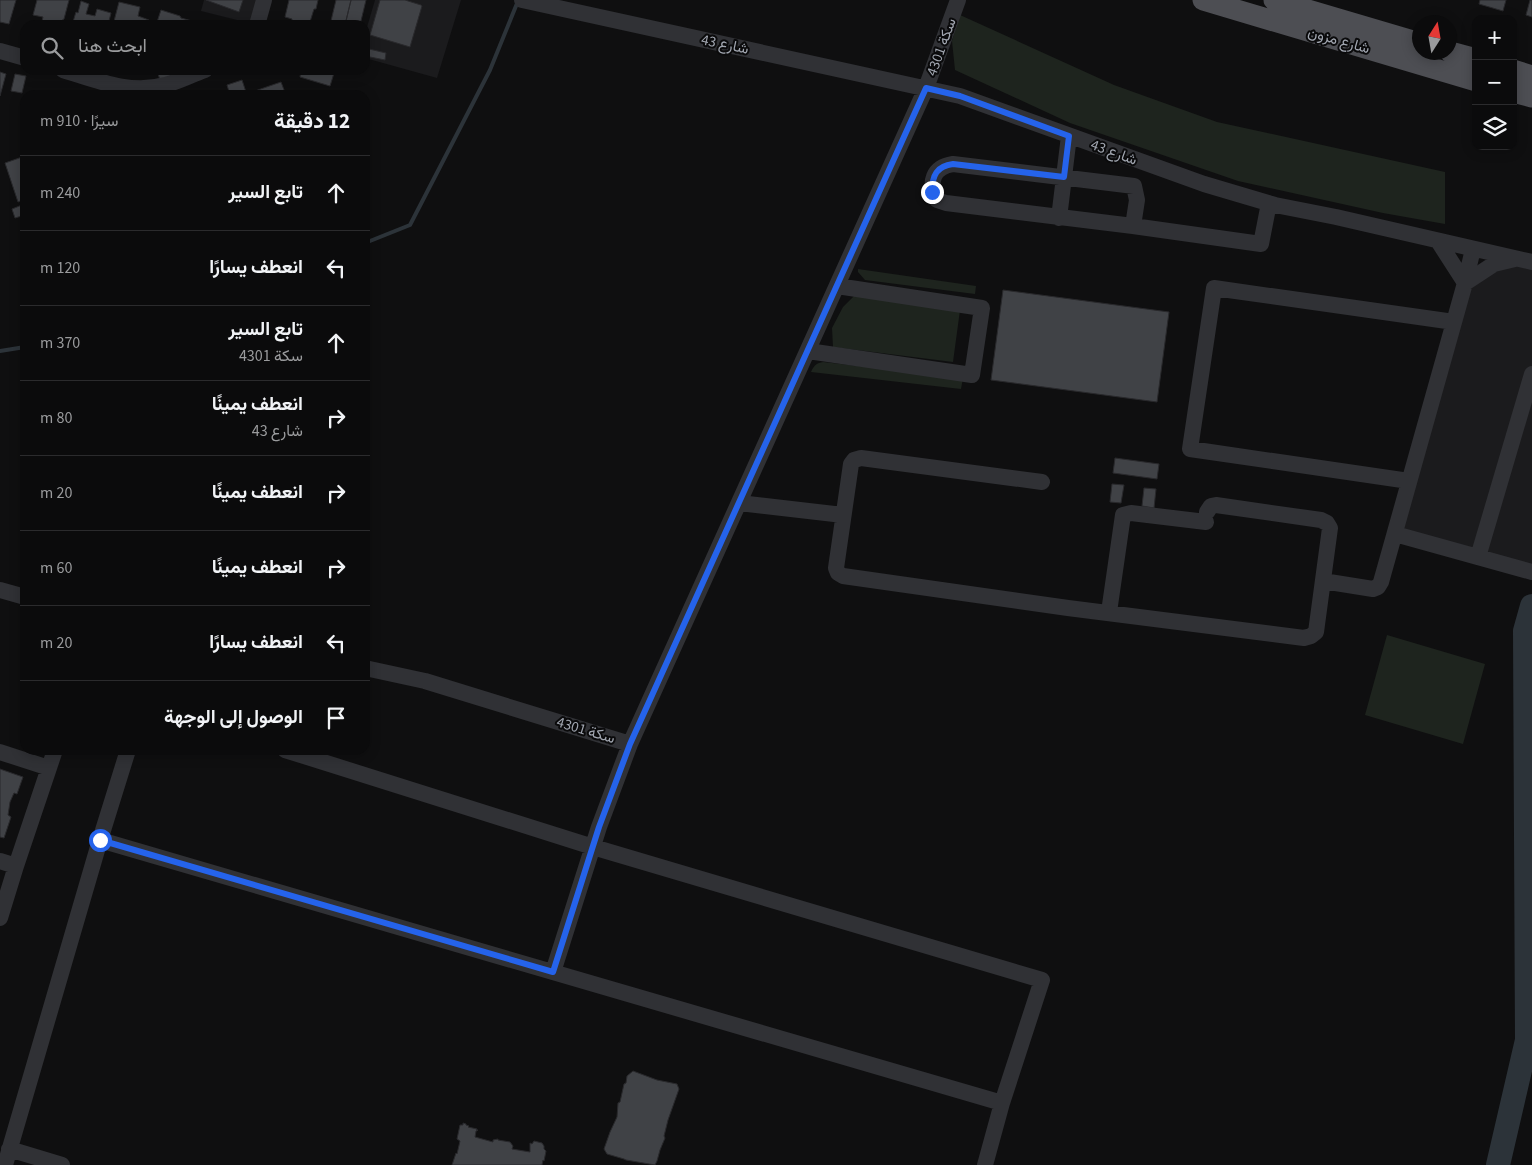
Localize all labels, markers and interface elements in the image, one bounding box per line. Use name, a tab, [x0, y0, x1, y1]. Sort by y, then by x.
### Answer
street label: سكة 4301	[921, 15, 962, 79]
north arrow	[1412, 15, 1457, 60]
map controls	[1472, 15, 1517, 150]
button: +	[1472, 15, 1517, 60]
search box	[20, 20, 370, 75]
street label: شارع مزون	[1305, 22, 1372, 59]
street label: شارع 43	[699, 29, 751, 60]
text: ابحث هنا	[78, 33, 147, 60]
icon: search	[38, 34, 66, 62]
button: −	[1472, 60, 1517, 105]
button: layers	[1472, 105, 1517, 150]
text: 12 دقيقة	[274, 106, 350, 136]
text: سيرًا · 910 m	[40, 110, 118, 132]
street label: شارع 43	[1088, 134, 1140, 171]
text: تابع السير	[228, 179, 303, 206]
icon: ahead	[322, 179, 350, 207]
route end	[921, 181, 944, 204]
text: 240 m	[40, 182, 80, 204]
text: انعطف يسارًا	[209, 254, 303, 281]
icon: left	[322, 254, 350, 282]
text: 120 m	[40, 257, 80, 279]
text: تابع السير	[228, 316, 303, 343]
icon: ahead	[322, 329, 350, 357]
text: 370 m	[40, 332, 80, 354]
text: سكة 4301	[239, 345, 303, 367]
text: انعطف يمينًا	[212, 391, 303, 418]
icon: right	[322, 404, 350, 432]
text: 80 m	[40, 407, 72, 429]
text: شارع 43	[252, 420, 303, 442]
text: انعطف يمينًا	[212, 479, 303, 506]
icon: right	[322, 479, 350, 507]
text: 20 m	[40, 482, 72, 504]
text: انعطف يمينًا	[212, 554, 303, 581]
icon: right	[322, 554, 350, 582]
text: 60 m	[40, 557, 72, 579]
text: انعطف يسارًا	[209, 629, 303, 656]
icon: left	[322, 629, 350, 657]
text: 20 m	[40, 632, 72, 654]
text: الوصول إلى الوجهة	[164, 704, 303, 731]
icon: arrive	[322, 704, 350, 732]
street label: سكة 4301	[554, 712, 618, 749]
route start	[89, 829, 112, 852]

